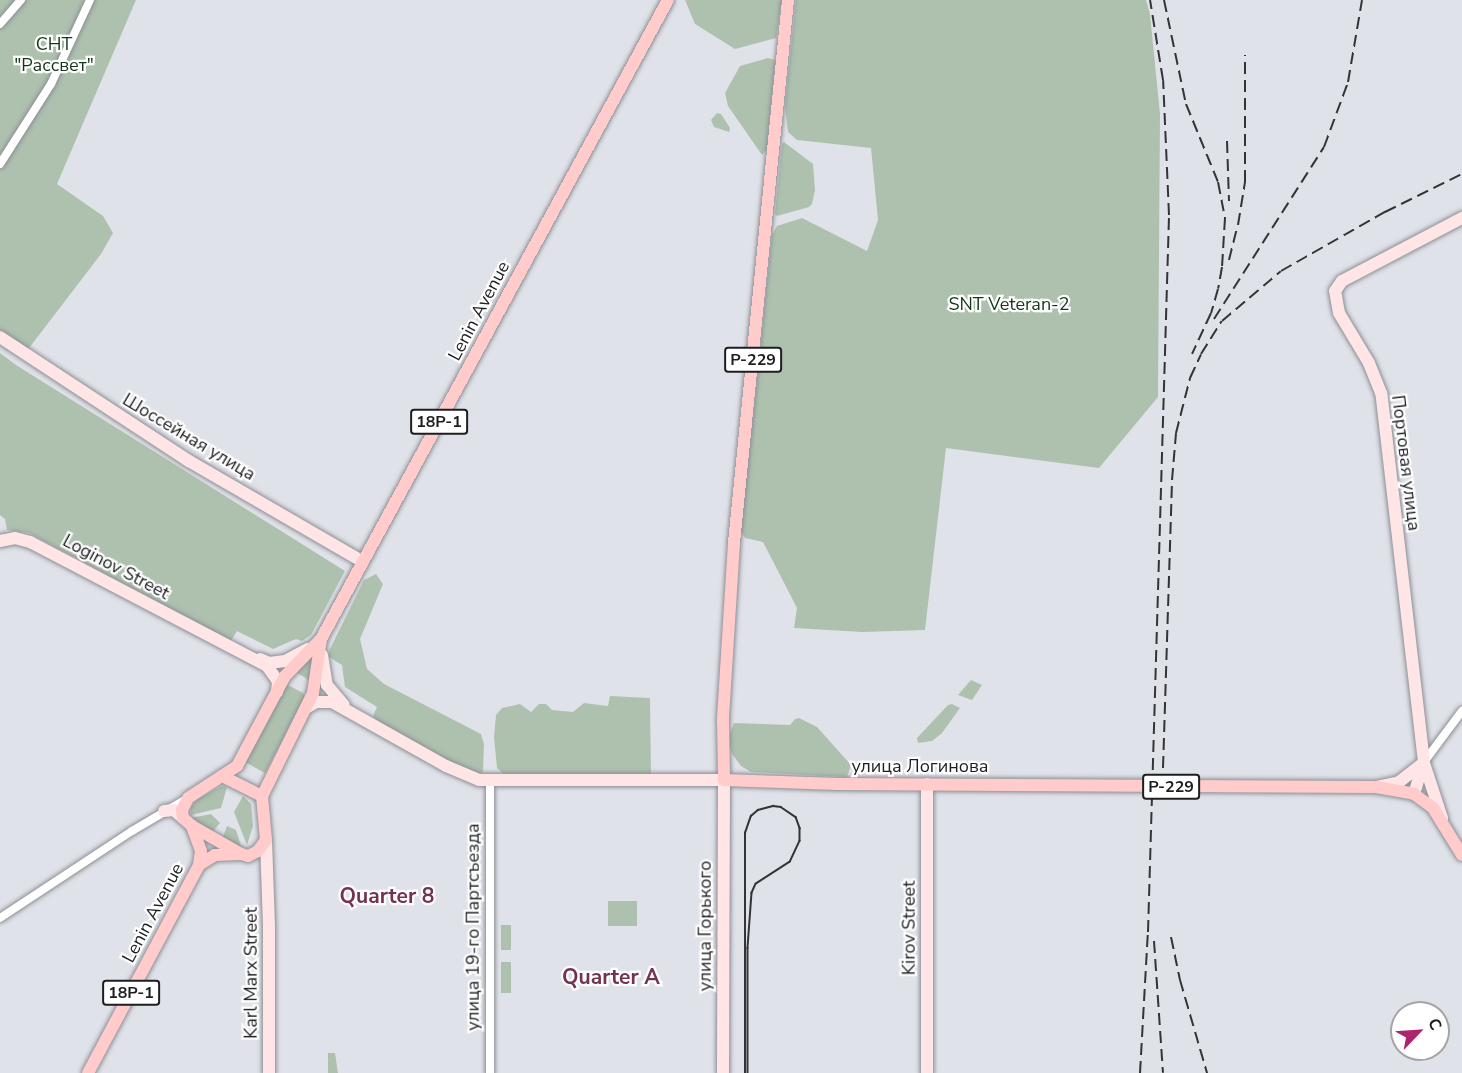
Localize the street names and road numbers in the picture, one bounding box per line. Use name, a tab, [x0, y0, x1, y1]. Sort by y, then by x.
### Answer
street label: Lenin Avenue	[444, 257, 514, 365]
road number: Р-229	[723, 347, 783, 373]
street label: Шоссейная улица	[119, 389, 259, 485]
street label: Портовая улица	[1387, 394, 1425, 532]
road number: 18Р-1	[409, 409, 469, 435]
street label: Loginov Street	[59, 530, 173, 604]
street label: улица Логинова	[852, 755, 988, 777]
road number: Р-229	[1141, 774, 1201, 800]
street label: улица 19-го Партсъезда	[462, 823, 484, 1031]
street label: Lenin Avenue	[118, 859, 188, 967]
street label: улица Горького	[694, 861, 716, 991]
street label: Kirov Street	[898, 881, 920, 975]
street label: Karl Marx Street	[240, 907, 262, 1039]
road number: 18Р-1	[101, 980, 161, 1006]

